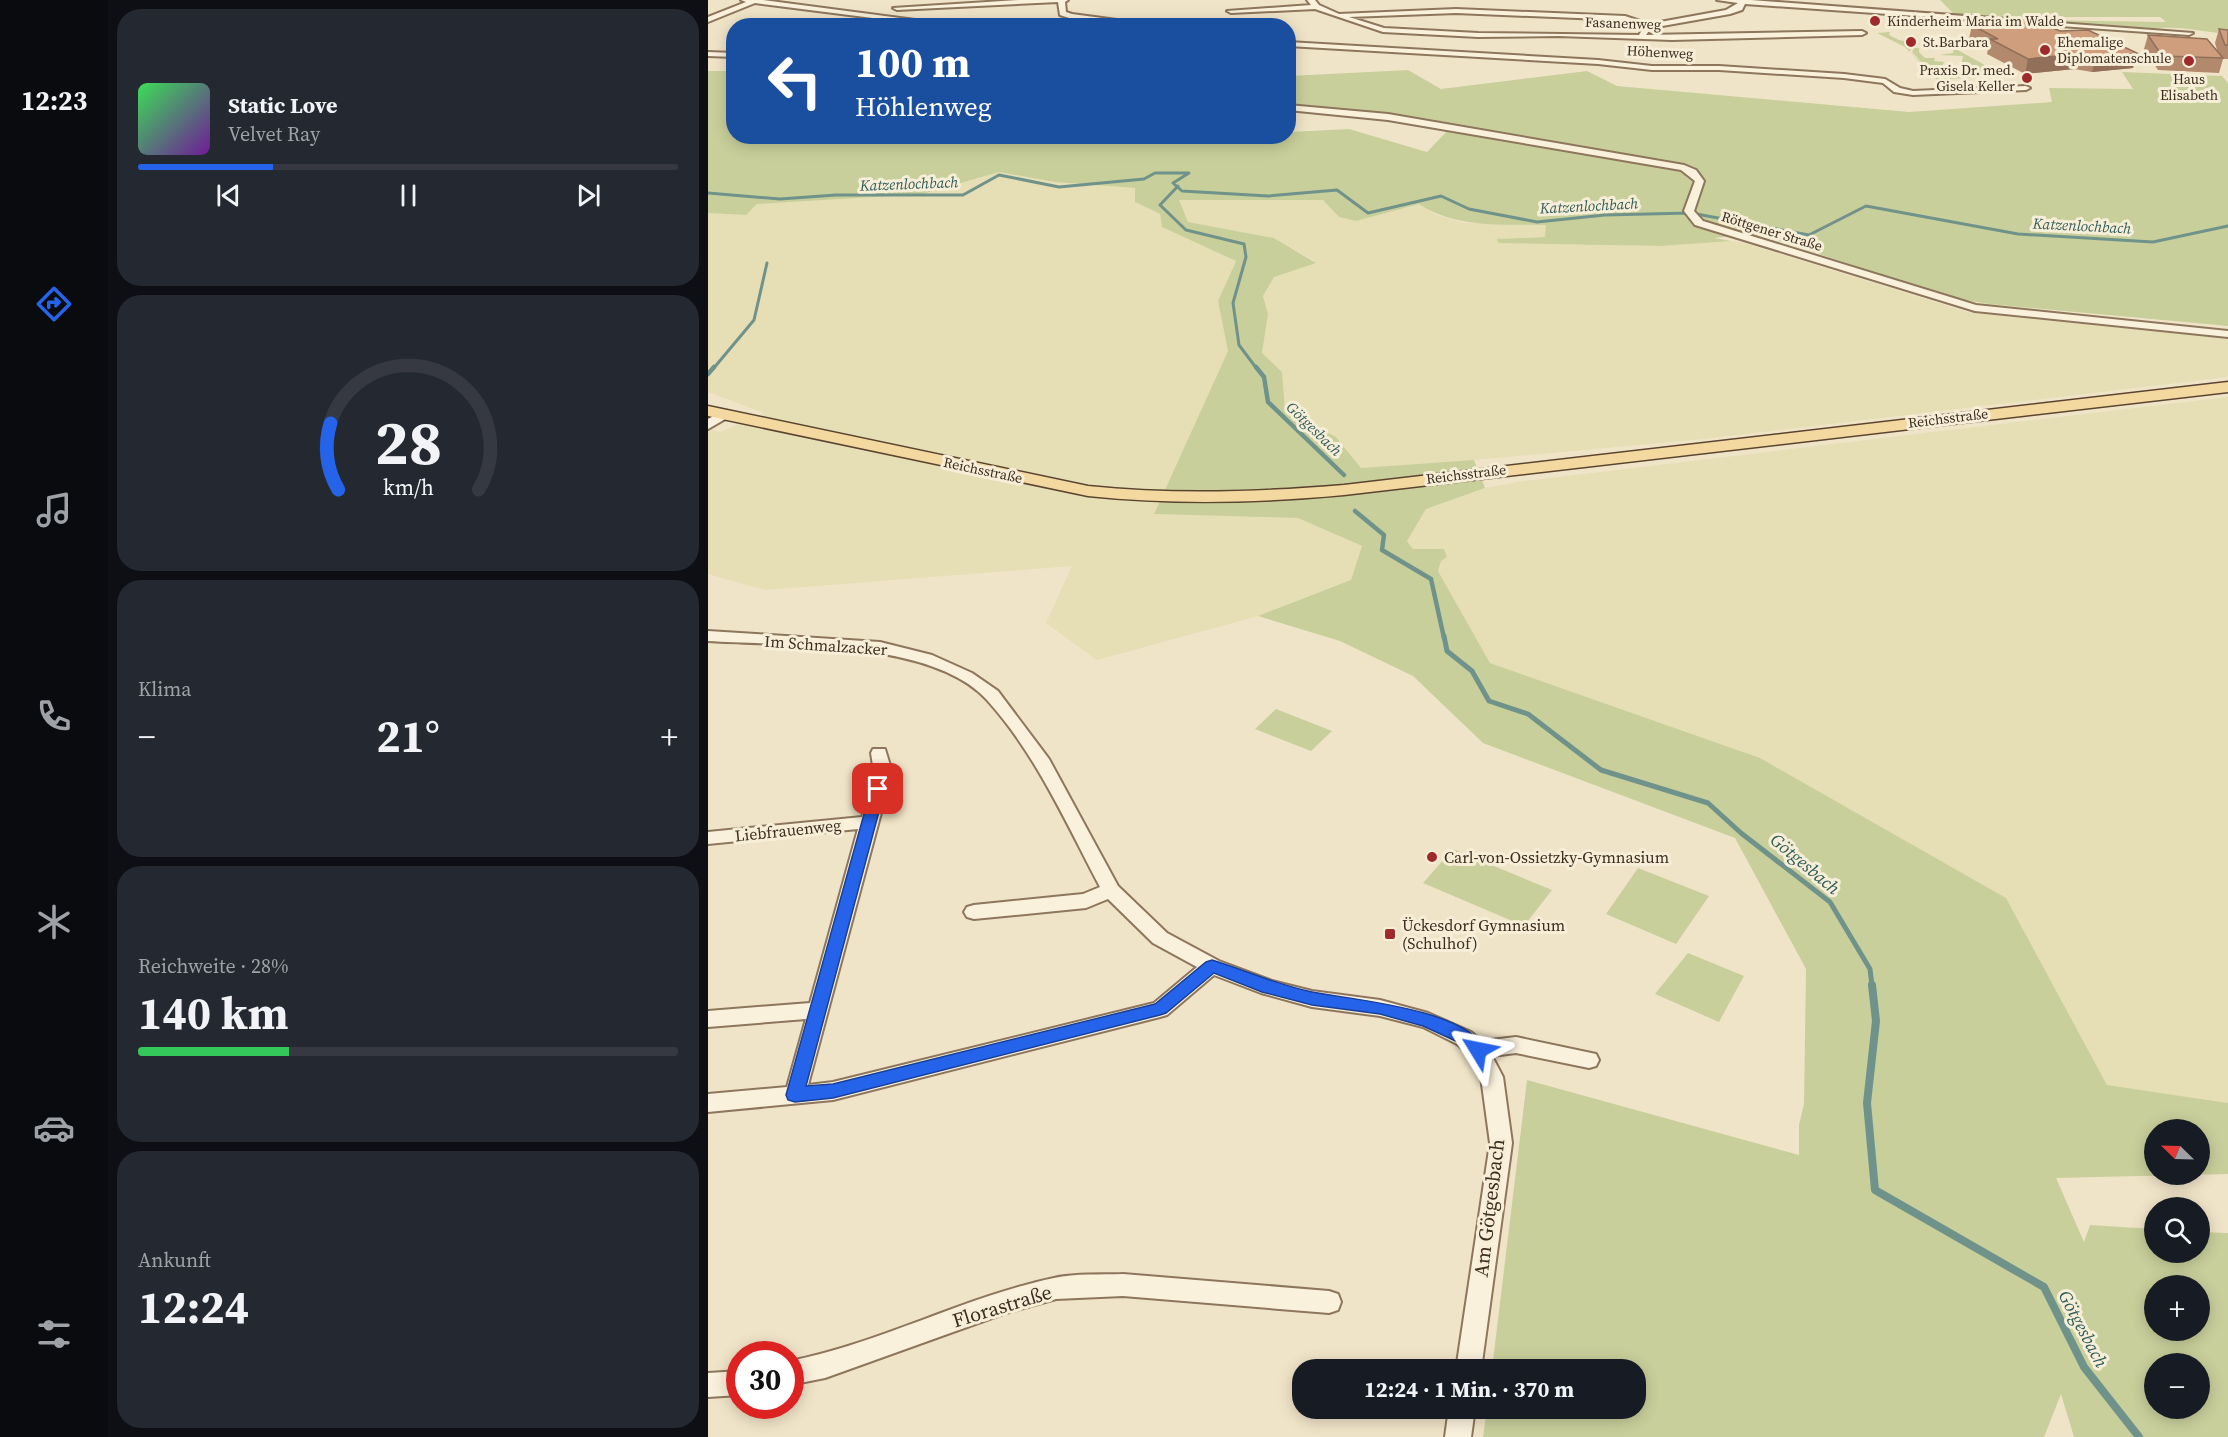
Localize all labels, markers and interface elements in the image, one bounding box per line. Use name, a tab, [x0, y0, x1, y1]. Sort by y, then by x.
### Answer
place label: Kinderheim Maria im Walde	[1887, 11, 2064, 31]
street label: Fasanenweg	[1585, 12, 1661, 34]
marker: Kinderheim Maria im Walde	[1868, 14, 1882, 28]
place label: St.Barbara	[1923, 32, 1989, 52]
place label: Ehemalige Diplomatenschule	[2057, 32, 2171, 68]
text: 100 m	[855, 33, 970, 91]
marker: St.Barbara	[1904, 35, 1918, 49]
street label: Höhenweg	[1626, 40, 1694, 64]
icon: left	[756, 42, 834, 120]
marker: Ehemalige Diplomatenschule	[2038, 43, 2052, 57]
marker: Haus Elisabeth	[2182, 54, 2196, 68]
place label: Praxis Dr. med. Gisela Keller	[1919, 60, 2015, 96]
place label: Haus Elisabeth	[2160, 69, 2218, 105]
marker: Praxis Dr. med. Gisela Keller	[2020, 71, 2034, 85]
text: 12:23	[21, 82, 87, 119]
text: Höhlenweg	[855, 88, 992, 125]
text: Static Love	[228, 90, 338, 120]
text: Velvet Ray	[228, 120, 320, 148]
water label: Katzenlochbach	[858, 171, 959, 196]
icon: previous	[212, 179, 245, 212]
icon: pause	[392, 179, 425, 212]
icon: next	[572, 179, 605, 212]
water label: Katzenlochbach	[1538, 192, 1639, 219]
street label: Röttgener Straße	[1719, 206, 1825, 256]
water label: Katzenlochbach	[2031, 212, 2132, 239]
icon: directions	[33, 283, 75, 325]
water label: Götgesbach	[1282, 397, 1347, 460]
text: 28	[374, 399, 442, 485]
street label: Reichsstraße	[1907, 403, 1989, 433]
street label: Reichsstraße	[942, 452, 1024, 488]
street label: Reichsstraße	[1425, 459, 1507, 489]
text: km/h	[382, 473, 434, 502]
icon: music	[33, 489, 75, 531]
street label: Im Schmalzacker	[764, 630, 888, 660]
text: Klima	[138, 675, 191, 703]
icon: phone	[33, 695, 75, 737]
text: 21°	[376, 705, 440, 767]
text: −	[138, 714, 156, 759]
text: +	[660, 714, 678, 759]
pin	[852, 763, 903, 814]
icon: arrive	[861, 772, 894, 805]
street label: Liebfrauenweg	[734, 813, 842, 847]
water label: Götgesbach	[1765, 827, 1846, 900]
place label: Carl-von-Ossietzky-Gymnasium	[1444, 846, 1669, 868]
marker: Carl-von-Ossietzky-Gymnasium	[1425, 850, 1439, 864]
icon: climate	[33, 901, 75, 943]
place label: Ückesdorf Gymnasium (Schulhof)	[1402, 914, 1565, 954]
marker: Ückesdorf Gymnasium (Schulhof)	[1383, 927, 1397, 941]
text: Reichweite · 28%	[138, 952, 289, 980]
text: 140 km	[138, 982, 289, 1044]
position arrow	[1446, 1018, 1510, 1082]
icon: car	[33, 1107, 75, 1149]
north arrow	[2144, 1119, 2210, 1185]
map controls	[2144, 1119, 2210, 1419]
street label: Am Götgesbach	[1467, 1137, 1511, 1279]
button: search	[2144, 1197, 2210, 1263]
text: Ankunft	[138, 1246, 211, 1274]
button: +	[2144, 1275, 2210, 1341]
text: 12:24	[138, 1276, 249, 1338]
street label: Florastraße	[949, 1278, 1055, 1334]
water label: Götgesbach	[2053, 1286, 2114, 1372]
icon: filters	[33, 1313, 75, 1355]
speed limit sign: 30	[726, 1341, 804, 1419]
button: −	[2144, 1353, 2210, 1419]
text: 12:24 · 1 Min. · 370 m	[1364, 1374, 1574, 1404]

